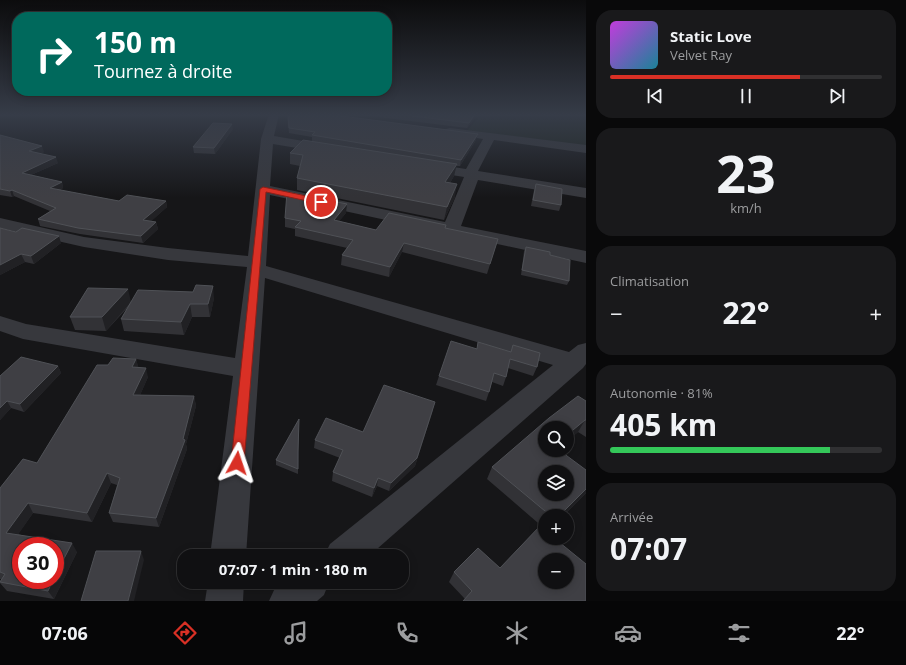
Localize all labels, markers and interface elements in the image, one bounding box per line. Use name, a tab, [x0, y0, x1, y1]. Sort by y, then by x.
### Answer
text: 150 m	[94, 23, 177, 61]
text: Static Love	[670, 26, 752, 46]
icon: right	[28, 28, 80, 80]
text: Velvet Ray	[670, 46, 732, 64]
text: Tournez à droite	[94, 59, 232, 83]
icon: previous	[644, 85, 666, 107]
icon: pause	[735, 85, 757, 107]
icon: next	[826, 85, 848, 107]
text: 23	[716, 137, 776, 208]
pin	[304, 185, 338, 219]
icon: arrive	[310, 191, 332, 213]
text: km/h	[730, 199, 762, 217]
text: Climatisation	[610, 272, 689, 290]
text: 22°	[722, 292, 770, 333]
text: −	[610, 298, 623, 328]
text: +	[869, 298, 882, 328]
text: Autonomie · 81%	[610, 384, 713, 402]
text: 405 km	[610, 404, 717, 445]
map controls	[538, 421, 574, 589]
button: search	[538, 421, 574, 457]
position arrow	[216, 442, 258, 484]
button: layers	[538, 465, 574, 501]
text: Arrivée	[610, 508, 653, 526]
button: +	[538, 509, 574, 545]
text: 07:07	[610, 528, 687, 569]
speed limit sign: 30	[12, 537, 64, 589]
button: −	[538, 553, 574, 589]
text: 07:07 · 1 min · 180 m	[219, 559, 367, 579]
icon: directions	[171, 619, 199, 647]
icon: music	[282, 619, 310, 647]
icon: phone	[393, 619, 421, 647]
icon: climate	[503, 619, 531, 647]
icon: car	[614, 619, 642, 647]
icon: filters	[725, 619, 753, 647]
text: 07:06	[41, 621, 88, 645]
text: 22°	[836, 621, 865, 645]

